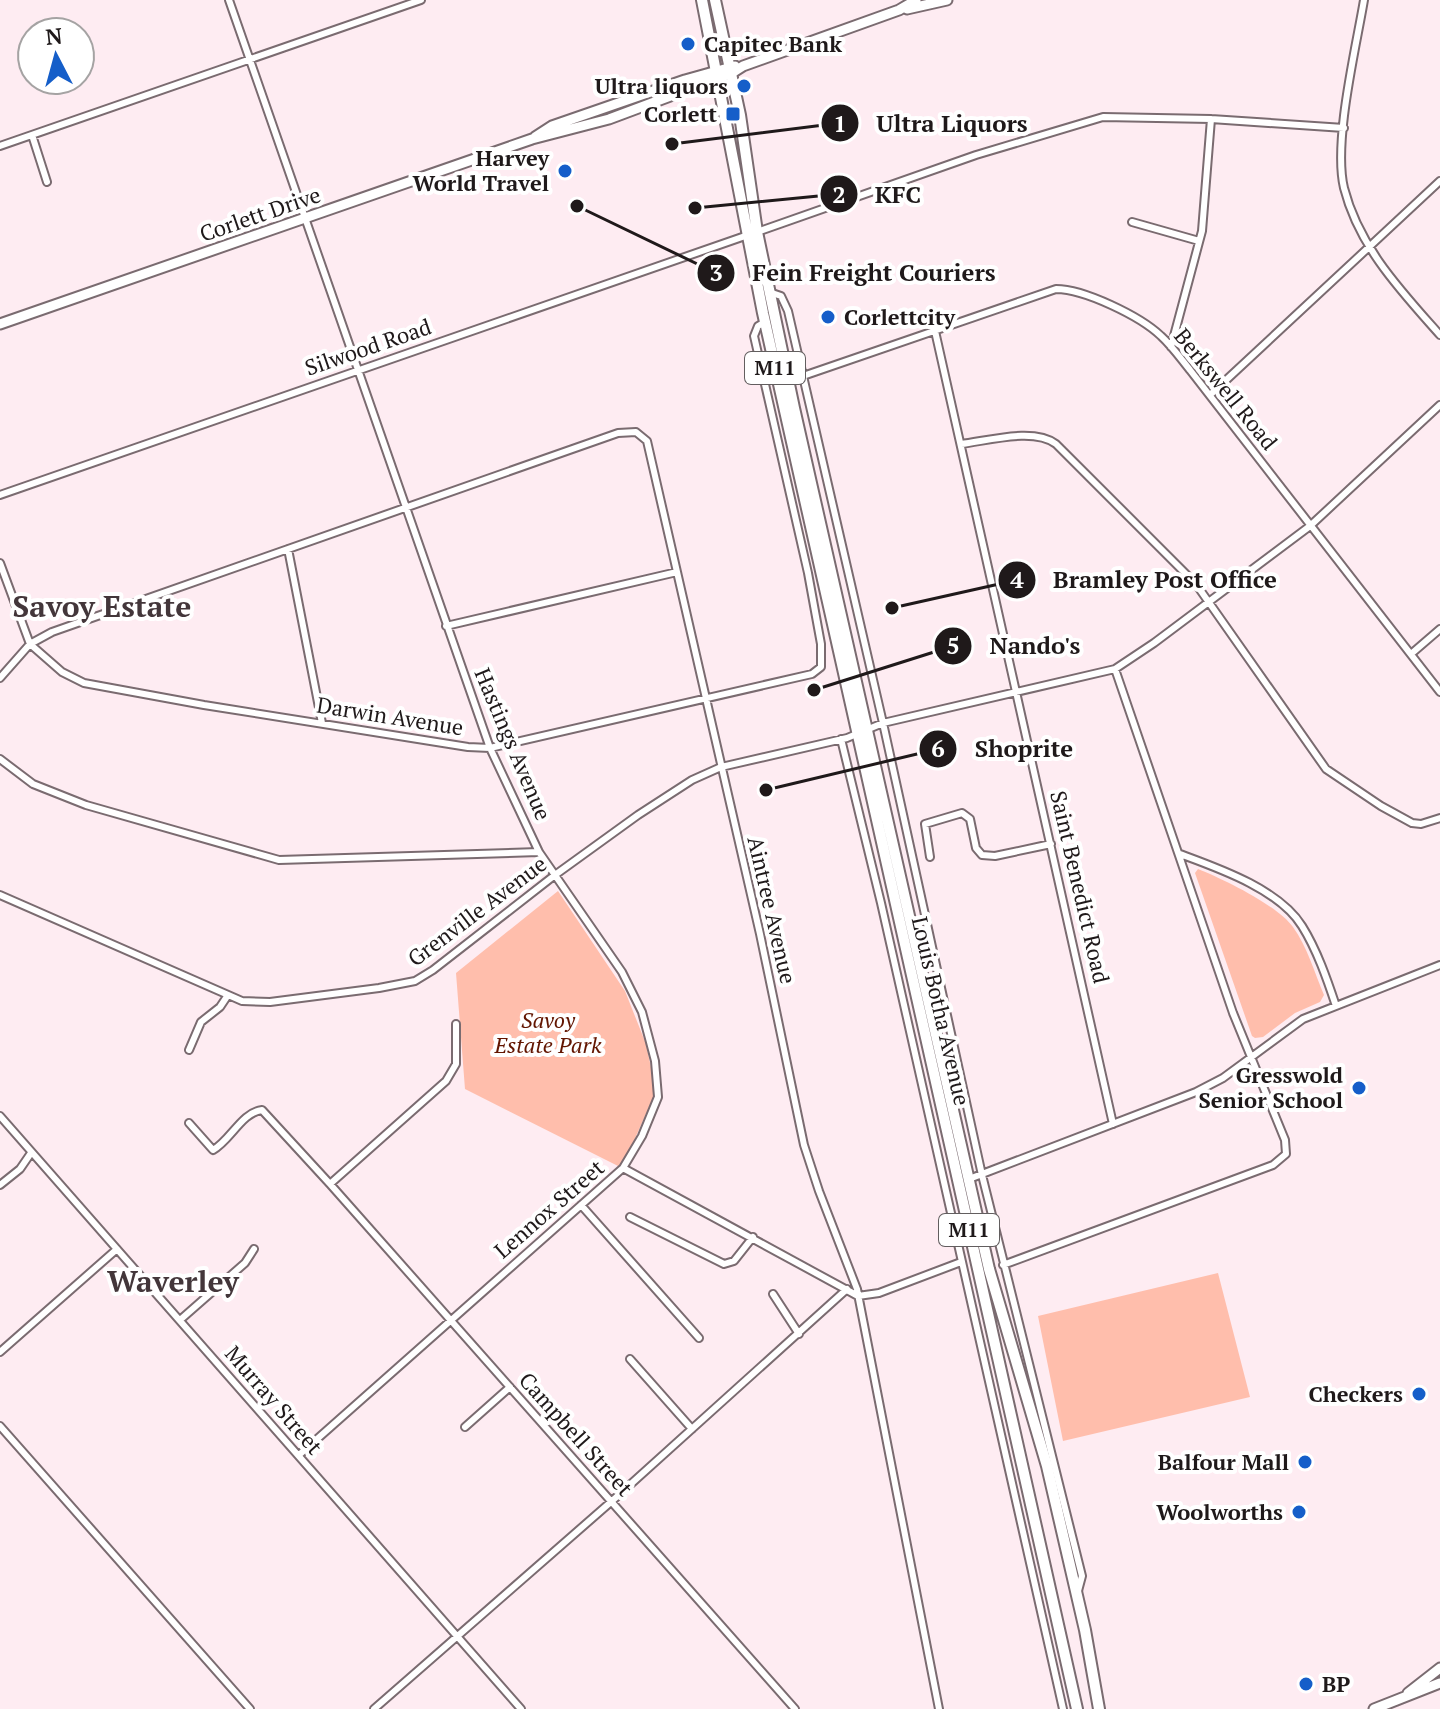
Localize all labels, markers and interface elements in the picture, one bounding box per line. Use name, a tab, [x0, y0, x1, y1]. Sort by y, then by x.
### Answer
north arrow	[16, 16, 96, 96]
text: N	[44, 20, 64, 51]
place label: Capitec Bank	[704, 29, 842, 58]
marker: Capitec Bank	[679, 35, 697, 53]
place label: Ultra liquors	[595, 71, 728, 100]
marker: Ultra liquors	[735, 77, 753, 95]
place label: Corlett	[644, 99, 717, 128]
callout: Ultra Liquors	[820, 99, 1043, 147]
marker: Corlett	[724, 105, 742, 123]
text: 1	[833, 107, 847, 139]
text: Ultra Liquors	[876, 107, 1028, 139]
place label: Harvey World Travel	[413, 143, 549, 197]
marker: Harvey World Travel	[556, 162, 574, 180]
callout: KFC	[819, 170, 937, 218]
text: 2	[832, 178, 846, 210]
text: KFC	[875, 178, 921, 210]
street label: Corlett Drive	[196, 179, 324, 248]
callout: Fein Freight Couriers	[696, 249, 1011, 297]
text: 3	[709, 256, 723, 288]
text: Fein Freight Couriers	[752, 256, 996, 288]
place label: Corlettcity	[844, 302, 956, 331]
marker: Corlettcity	[819, 308, 837, 326]
street label: Silwood Road	[301, 311, 435, 382]
street label: Berkswell Road	[1168, 322, 1284, 455]
road number: M11	[745, 352, 805, 384]
callout: Bramley Post Office	[997, 556, 1293, 604]
text: 4	[1010, 563, 1024, 595]
text: Bramley Post Office	[1053, 563, 1277, 595]
district label: Savoy Estate	[13, 586, 191, 626]
callout: Nando's	[933, 622, 1096, 670]
text: 5	[946, 629, 960, 661]
text: Nando's	[990, 629, 1081, 661]
street label: Hastings Avenue	[468, 663, 559, 824]
street label: Darwin Avenue	[315, 690, 465, 741]
callout: Shoprite	[918, 725, 1089, 773]
text: 6	[931, 732, 945, 764]
text: Shoprite	[975, 732, 1073, 764]
street label: Saint Benedict Road	[1044, 788, 1117, 986]
street label: Aintree Avenue	[741, 833, 804, 986]
street label: Grenville Avenue	[401, 849, 552, 972]
street label: Louis Botha Avenue	[906, 914, 977, 1108]
park label: Savoy Estate Park	[493, 1005, 602, 1059]
place label: Gresswold Senior School	[1199, 1060, 1343, 1114]
marker: Gresswold Senior School	[1350, 1079, 1368, 1097]
street label: Lennox Street	[488, 1153, 610, 1264]
road number: M11	[939, 1214, 999, 1246]
district label: Waverley	[107, 1261, 240, 1301]
street label: Murray Street	[219, 1339, 330, 1460]
street label: Campbell Street	[513, 1366, 640, 1502]
place label: Checkers	[1308, 1379, 1403, 1408]
marker: Checkers	[1410, 1385, 1428, 1403]
place label: Balfour Mall	[1158, 1447, 1289, 1476]
marker: Balfour Mall	[1296, 1453, 1314, 1471]
place label: Woolworths	[1156, 1497, 1283, 1526]
marker: Woolworths	[1290, 1503, 1308, 1521]
place label: BP	[1322, 1669, 1350, 1698]
marker: BP	[1297, 1675, 1315, 1693]

